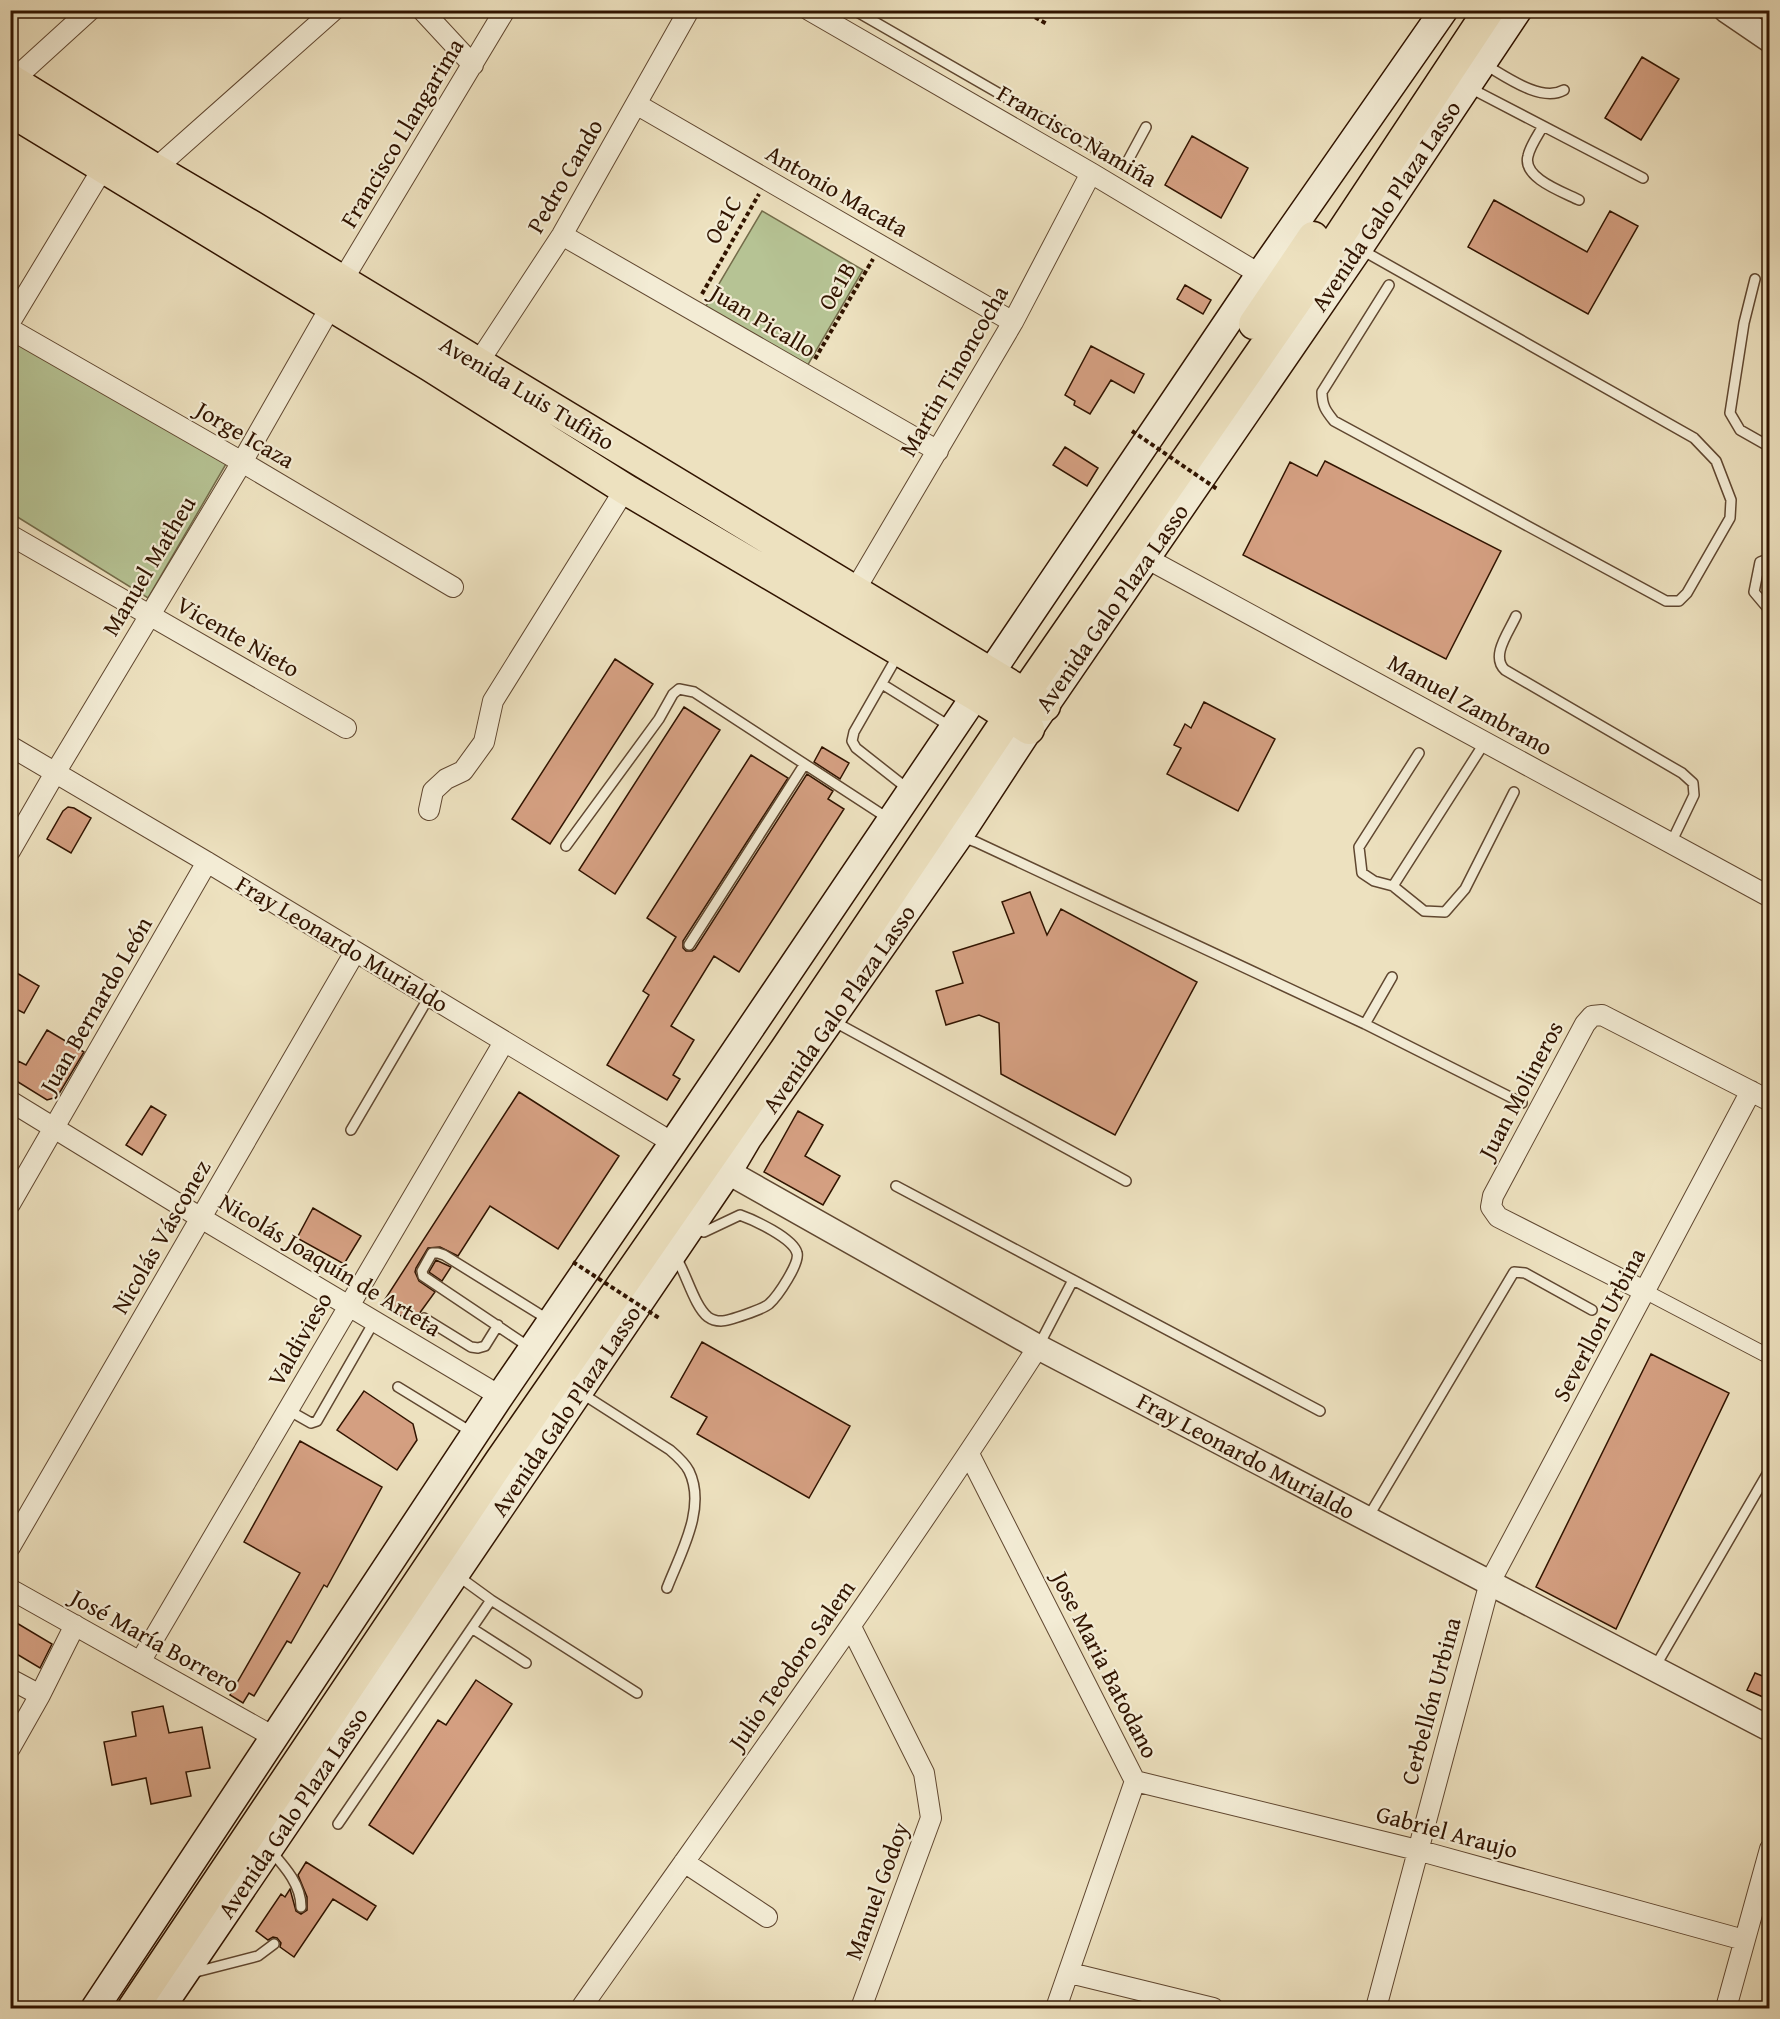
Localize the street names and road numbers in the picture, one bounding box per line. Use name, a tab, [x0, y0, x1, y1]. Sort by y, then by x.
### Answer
street label: Francisco Llangarima	[331, 31, 472, 234]
street label: Francisco Namiña	[991, 76, 1164, 196]
street label: Avenida Galo Plaza Lasso	[1302, 93, 1469, 318]
street label: Pedro Cando	[518, 112, 611, 239]
street label: Antonio Macata	[760, 136, 916, 246]
street label: Oe1C	[695, 189, 750, 250]
street label: Oe1B	[809, 255, 864, 317]
street label: Juan Picallo	[701, 274, 823, 366]
street label: Martin Tinoncocha	[890, 278, 1017, 463]
street label: Avenida Luis Tufiño	[433, 326, 621, 459]
street label: Jorge Icaza	[187, 391, 302, 477]
street label: Manuel Matheu	[93, 489, 204, 642]
street label: Avenida Galo Plaza Lasso	[1026, 496, 1197, 719]
street label: Vicente Nieto	[170, 587, 306, 686]
street label: Manuel Zambrano	[1381, 645, 1559, 764]
street label: Fray Leonardo Murialdo	[229, 866, 455, 1021]
street label: Avenida Galo Plaza Lasso	[753, 897, 924, 1120]
street label: Juan Bernardo León	[29, 909, 161, 1102]
street label: Juan Molineros	[1468, 1014, 1572, 1168]
street label: Nicolás Vásconez	[102, 1153, 219, 1320]
street label: Nicolás Joaquín de Arteta	[212, 1184, 449, 1345]
street label: Severllon Urbina	[1543, 1241, 1654, 1408]
street label: Valdivieso	[258, 1285, 341, 1392]
street label: Avenida Galo Plaza Lasso	[482, 1298, 649, 1523]
street label: Fray Leonardo Murialdo	[1131, 1383, 1361, 1528]
street label: Jose Maria Batodano	[1042, 1563, 1168, 1764]
street label: Julio Teodoro Salem	[718, 1572, 864, 1759]
street label: José María Borrero	[62, 1578, 246, 1702]
street label: Cerbellón Urbina	[1391, 1613, 1470, 1788]
street label: Avenida Galo Plaza Lasso	[209, 1700, 376, 1925]
street label: Gabriel Araujo	[1373, 1796, 1522, 1867]
street label: Manuel Godoy	[835, 1817, 918, 1965]

